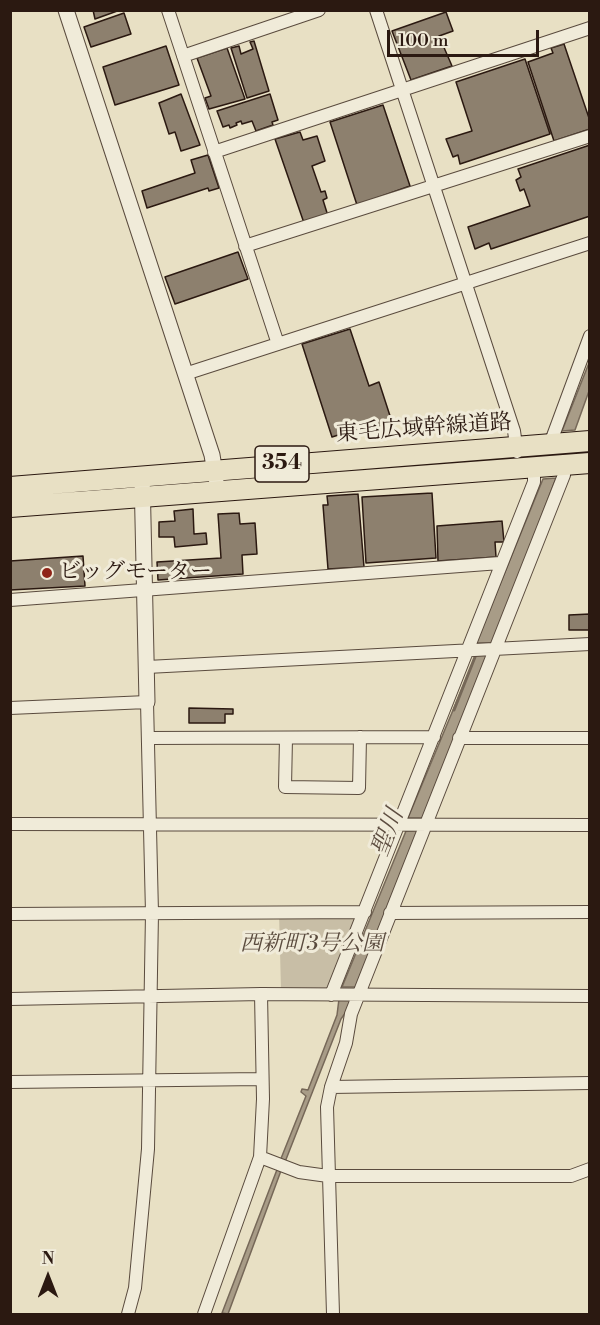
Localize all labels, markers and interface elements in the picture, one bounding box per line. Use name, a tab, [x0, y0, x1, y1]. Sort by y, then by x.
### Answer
scale bar	[390, 18, 542, 56]
text: 100 m	[398, 29, 449, 52]
street label: 東毛広域幹線道路	[335, 410, 513, 448]
road number: 354	[255, 446, 309, 482]
place label: ビッグモーター	[59, 560, 212, 586]
marker: ビッグモーター	[40, 566, 54, 580]
water label: 聖川	[367, 805, 411, 861]
park label: 西新町3号公園	[240, 932, 384, 958]
north arrow	[18, 1247, 78, 1307]
text: N	[42, 1249, 54, 1269]

